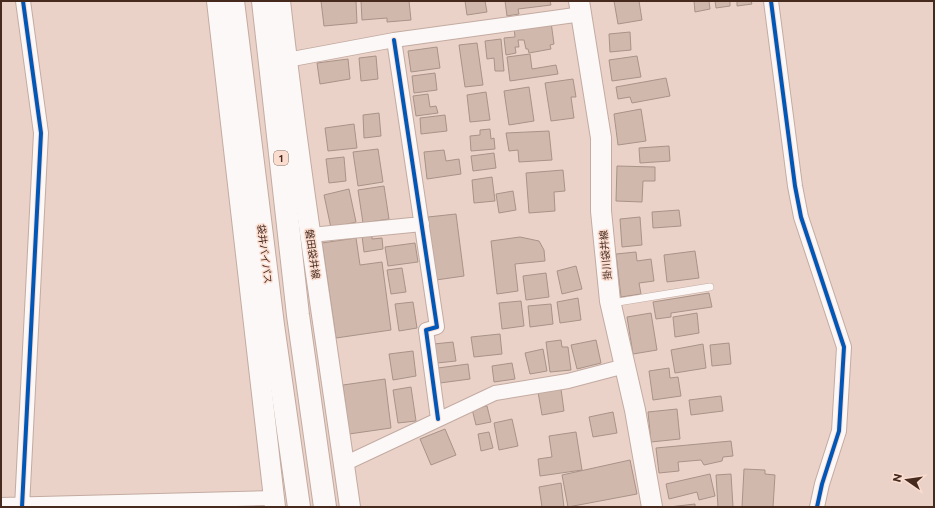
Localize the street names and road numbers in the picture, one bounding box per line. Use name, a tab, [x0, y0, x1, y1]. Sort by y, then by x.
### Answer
road number: 1	[274, 151, 288, 165]
street label: 袋井バイパス	[255, 224, 275, 284]
street label: 磐田袋井線	[304, 228, 322, 280]
street label: 掛川袋井線	[597, 230, 613, 280]

